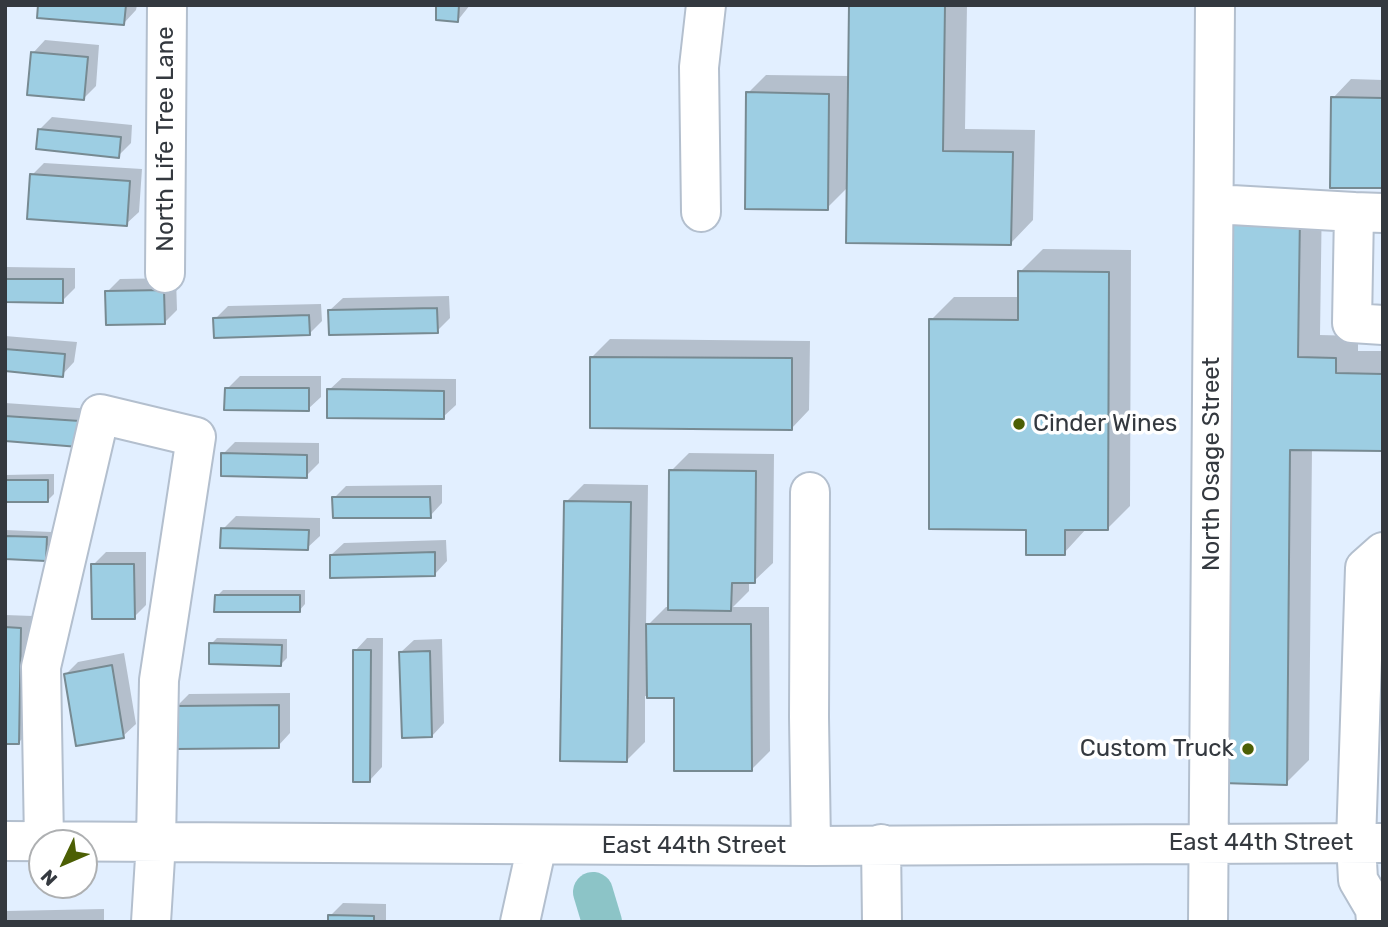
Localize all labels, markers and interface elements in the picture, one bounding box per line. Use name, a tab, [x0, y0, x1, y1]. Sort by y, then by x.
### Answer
street label: North Life Tree Lane	[152, 26, 180, 252]
street label: North Osage Street	[1198, 357, 1226, 571]
place label: Cinder Wines	[1033, 410, 1177, 438]
marker: Cinder Wines	[1011, 416, 1027, 432]
place label: Custom Truck	[1080, 735, 1234, 763]
marker: Custom Truck	[1240, 741, 1256, 757]
north arrow	[28, 829, 98, 899]
street label: East 44th Street	[1169, 829, 1353, 857]
street label: East 44th Street	[602, 832, 786, 860]
text: N	[36, 865, 62, 890]

